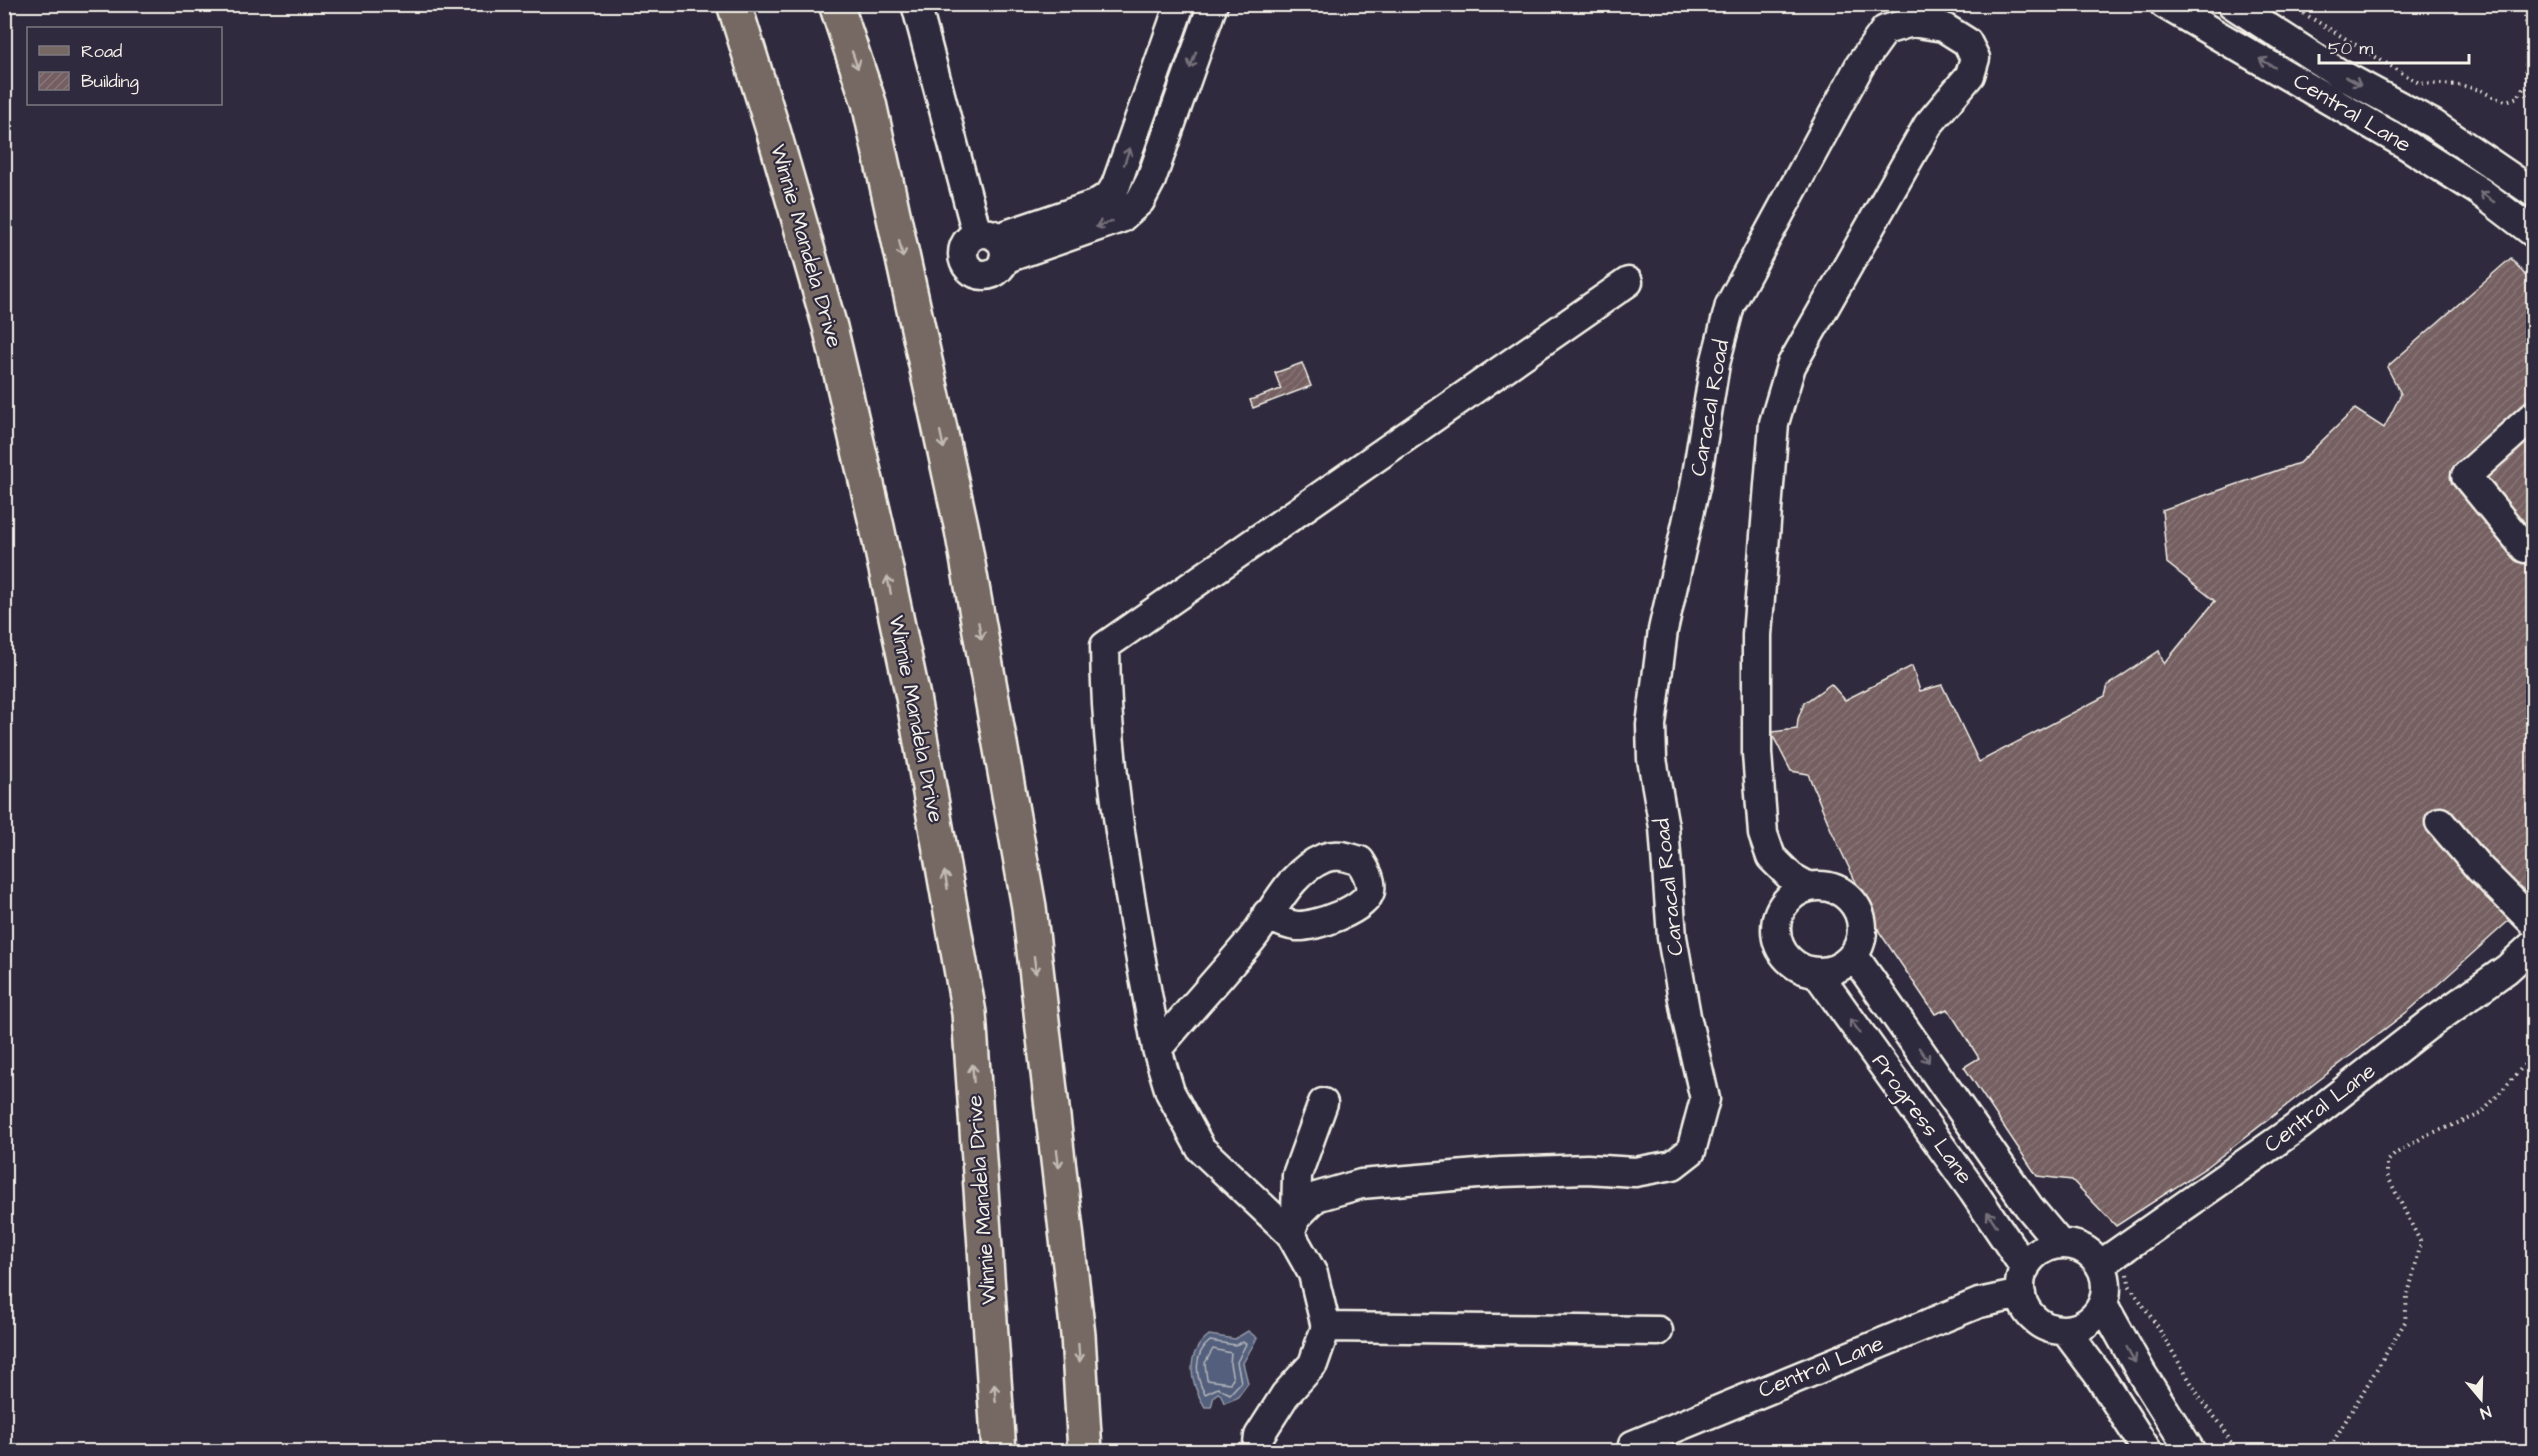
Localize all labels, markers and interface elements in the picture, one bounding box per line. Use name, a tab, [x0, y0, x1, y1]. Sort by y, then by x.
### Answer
legend	[27, 27, 222, 105]
scale bar	[2319, 27, 2469, 65]
text: 50 m	[2328, 36, 2373, 61]
text: Road	[81, 39, 122, 64]
one-way arrow	[850, 50, 861, 69]
one-way arrow	[1187, 50, 1198, 69]
one-way arrow	[2259, 57, 2276, 69]
street label: Central Lane	[2287, 66, 2417, 160]
text: Building	[81, 69, 139, 95]
one-way arrow	[2343, 76, 2361, 87]
street label: Winnie Mandela Drive	[762, 141, 850, 351]
one-way arrow	[1122, 147, 1133, 166]
one-way arrow	[2480, 191, 2496, 203]
one-way arrow	[1095, 219, 1114, 230]
one-way arrow	[896, 239, 907, 258]
street label: Caracal Road	[1683, 337, 1737, 479]
one-way arrow	[937, 429, 948, 449]
one-way arrow	[883, 576, 895, 595]
street label: Winnie Mandela Drive	[881, 613, 951, 825]
one-way arrow	[974, 621, 985, 640]
street label: Caracal Road	[1646, 817, 1692, 957]
one-way arrow	[940, 871, 951, 890]
one-way arrow	[1030, 955, 1041, 975]
one-way arrow	[1849, 1018, 1861, 1034]
one-way arrow	[1918, 1046, 1930, 1062]
street label: Progress Lane	[1863, 1048, 1980, 1191]
street label: Central Lane	[2258, 1056, 2382, 1160]
one-way arrow	[967, 1063, 978, 1083]
street label: Winnie Mandela Drive	[959, 1094, 1005, 1306]
one-way arrow	[1052, 1149, 1063, 1168]
one-way arrow	[1986, 1212, 1998, 1228]
street label: Central Lane	[1754, 1328, 1888, 1406]
one-way arrow	[1073, 1342, 1084, 1362]
one-way arrow	[2125, 1346, 2137, 1363]
north arrow	[2451, 1369, 2511, 1429]
one-way arrow	[989, 1384, 1000, 1404]
text: N	[2477, 1400, 2494, 1424]

